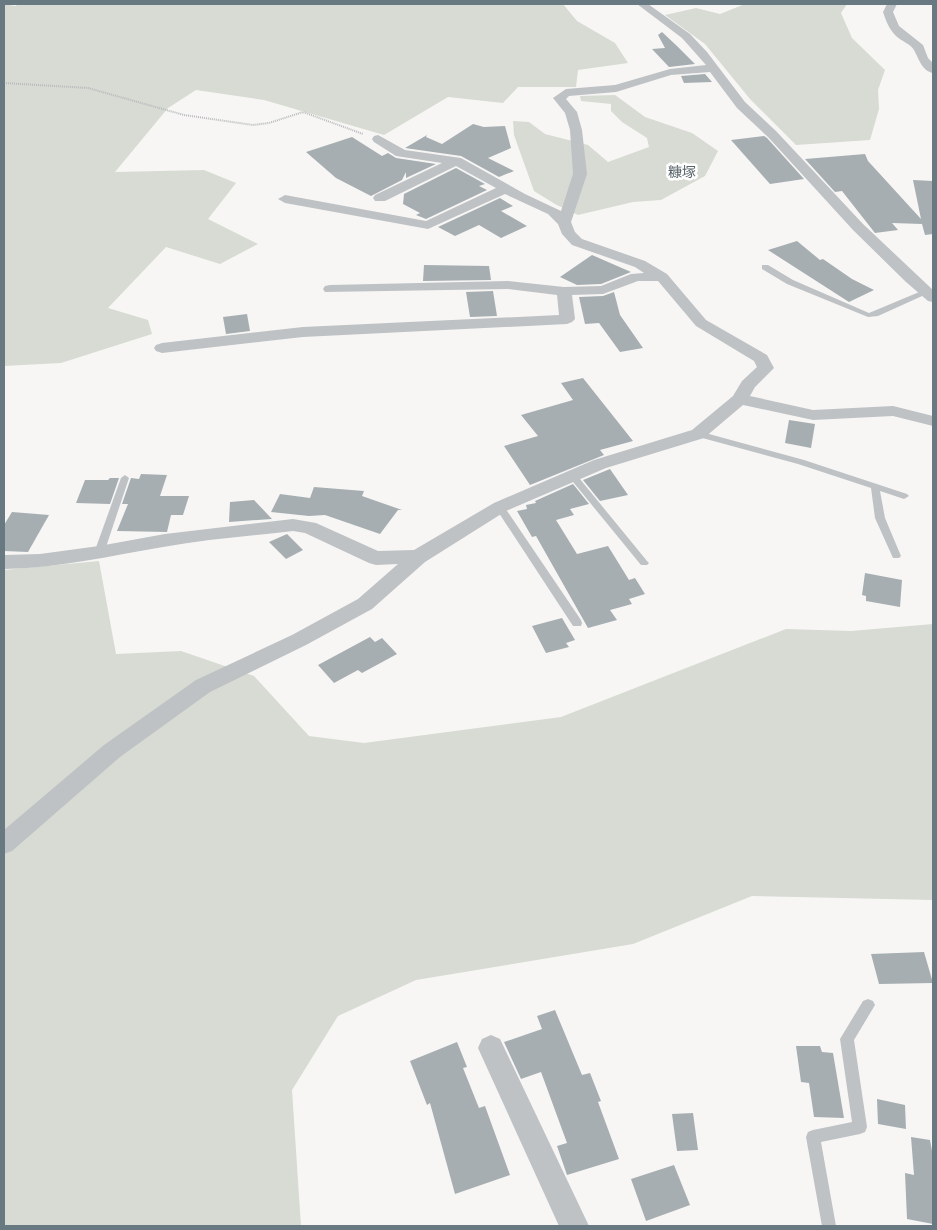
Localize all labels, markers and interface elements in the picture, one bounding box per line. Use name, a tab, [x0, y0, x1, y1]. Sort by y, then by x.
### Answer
district label: 糠塚	[668, 162, 696, 182]

